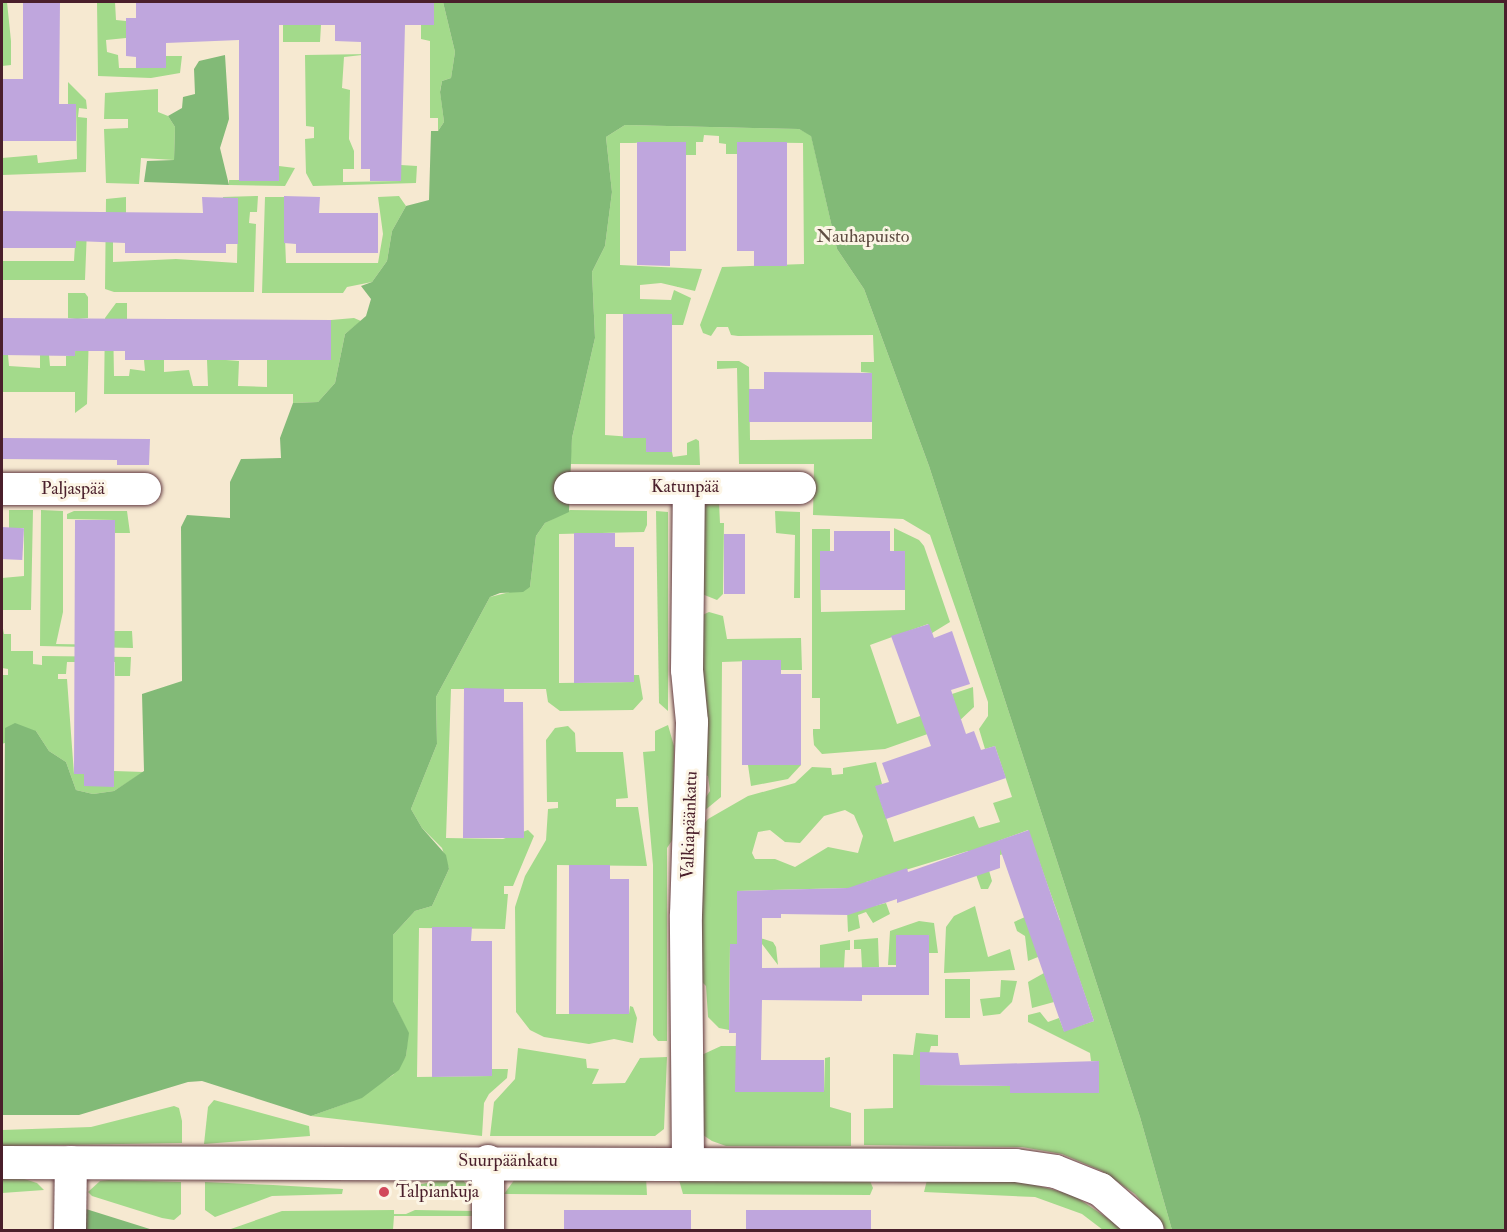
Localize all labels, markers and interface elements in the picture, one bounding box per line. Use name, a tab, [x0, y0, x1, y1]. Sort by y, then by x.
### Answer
park label: Nauhapuisto	[817, 226, 909, 248]
street label: Katunpää	[651, 476, 719, 498]
street label: Paljaspää	[41, 478, 105, 500]
street label: Valkiapäänkatu	[677, 771, 703, 879]
street label: Suurpäänkatu	[458, 1150, 558, 1172]
place label: Talpiankuja	[396, 1181, 479, 1203]
marker: Talpiankuja	[377, 1185, 391, 1199]

